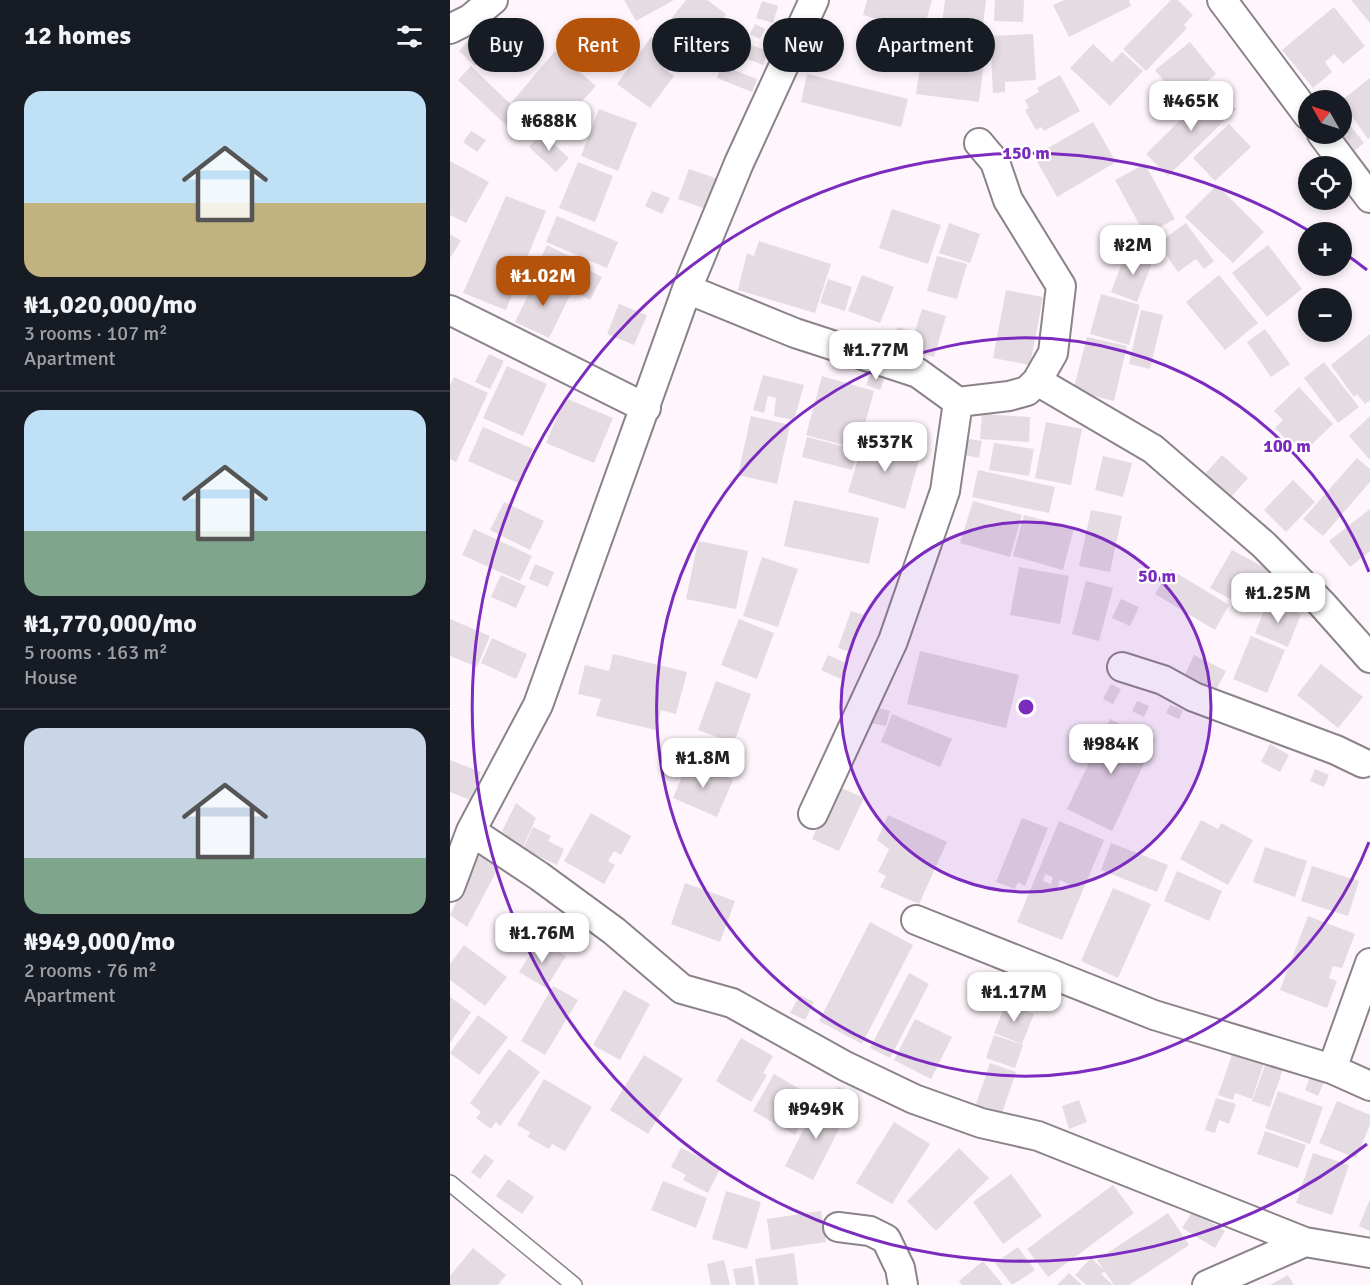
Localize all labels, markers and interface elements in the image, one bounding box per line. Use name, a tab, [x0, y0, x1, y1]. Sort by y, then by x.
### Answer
chip: Buy	[468, 18, 544, 72]
chip: Rent	[556, 18, 640, 72]
chip: Filters	[652, 18, 751, 72]
chip: New	[763, 18, 844, 72]
chip: Apartment	[856, 18, 995, 72]
text: 12 homes	[24, 20, 131, 52]
icon: filters	[393, 20, 426, 53]
pin: ₦465K	[1149, 81, 1233, 132]
text: ₦465K	[1163, 88, 1219, 113]
north arrow	[1298, 90, 1352, 144]
map controls	[1298, 90, 1352, 342]
pin: ₦688K	[507, 101, 591, 152]
text: ₦688K	[521, 108, 577, 133]
icon: home	[171, 130, 279, 238]
text: 150 m	[1002, 142, 1050, 164]
button: locate	[1298, 156, 1352, 210]
button: +	[1298, 222, 1352, 276]
pin: ₦2M	[1104, 225, 1162, 276]
text: ₦2M	[1114, 232, 1152, 257]
pin: ₦1.02M	[494, 256, 592, 307]
text: ₦1.02M	[510, 263, 576, 288]
button: −	[1298, 288, 1352, 342]
text: ₦1,020,000/mo	[24, 289, 197, 321]
text: 3 rooms · 107 m²	[24, 321, 168, 346]
pin: ₦1.77M	[827, 330, 925, 381]
text: ₦1.77M	[843, 337, 909, 362]
text: Apartment	[24, 346, 116, 371]
pin: ₦537K	[843, 422, 927, 473]
text: ₦537K	[857, 429, 913, 454]
text: 100 m	[1263, 435, 1311, 457]
icon: home	[171, 449, 279, 557]
text: 50 m	[1138, 565, 1176, 587]
pin: ₦1.25M	[1229, 573, 1327, 624]
text: ₦1.25M	[1245, 580, 1311, 605]
text: ₦1,770,000/mo	[24, 608, 197, 640]
text: 5 rooms · 163 m²	[24, 640, 168, 665]
text: House	[24, 665, 78, 690]
centre of rings	[1016, 697, 1036, 717]
pin: ₦984K	[1069, 724, 1153, 775]
text: ₦984K	[1083, 731, 1139, 756]
pin: ₦1.8M	[661, 738, 745, 789]
text: ₦1.8M	[676, 745, 730, 770]
icon: home	[171, 767, 279, 875]
pin: ₦1.76M	[493, 913, 591, 964]
text: ₦1.76M	[509, 920, 575, 945]
text: ₦949,000/mo	[24, 926, 175, 958]
text: 2 rooms · 76 m²	[24, 958, 157, 983]
pin: ₦1.17M	[965, 972, 1063, 1023]
text: ₦1.17M	[981, 979, 1047, 1004]
text: Apartment	[24, 983, 116, 1008]
pin: ₦949K	[774, 1089, 858, 1140]
text: ₦949K	[788, 1096, 844, 1121]

